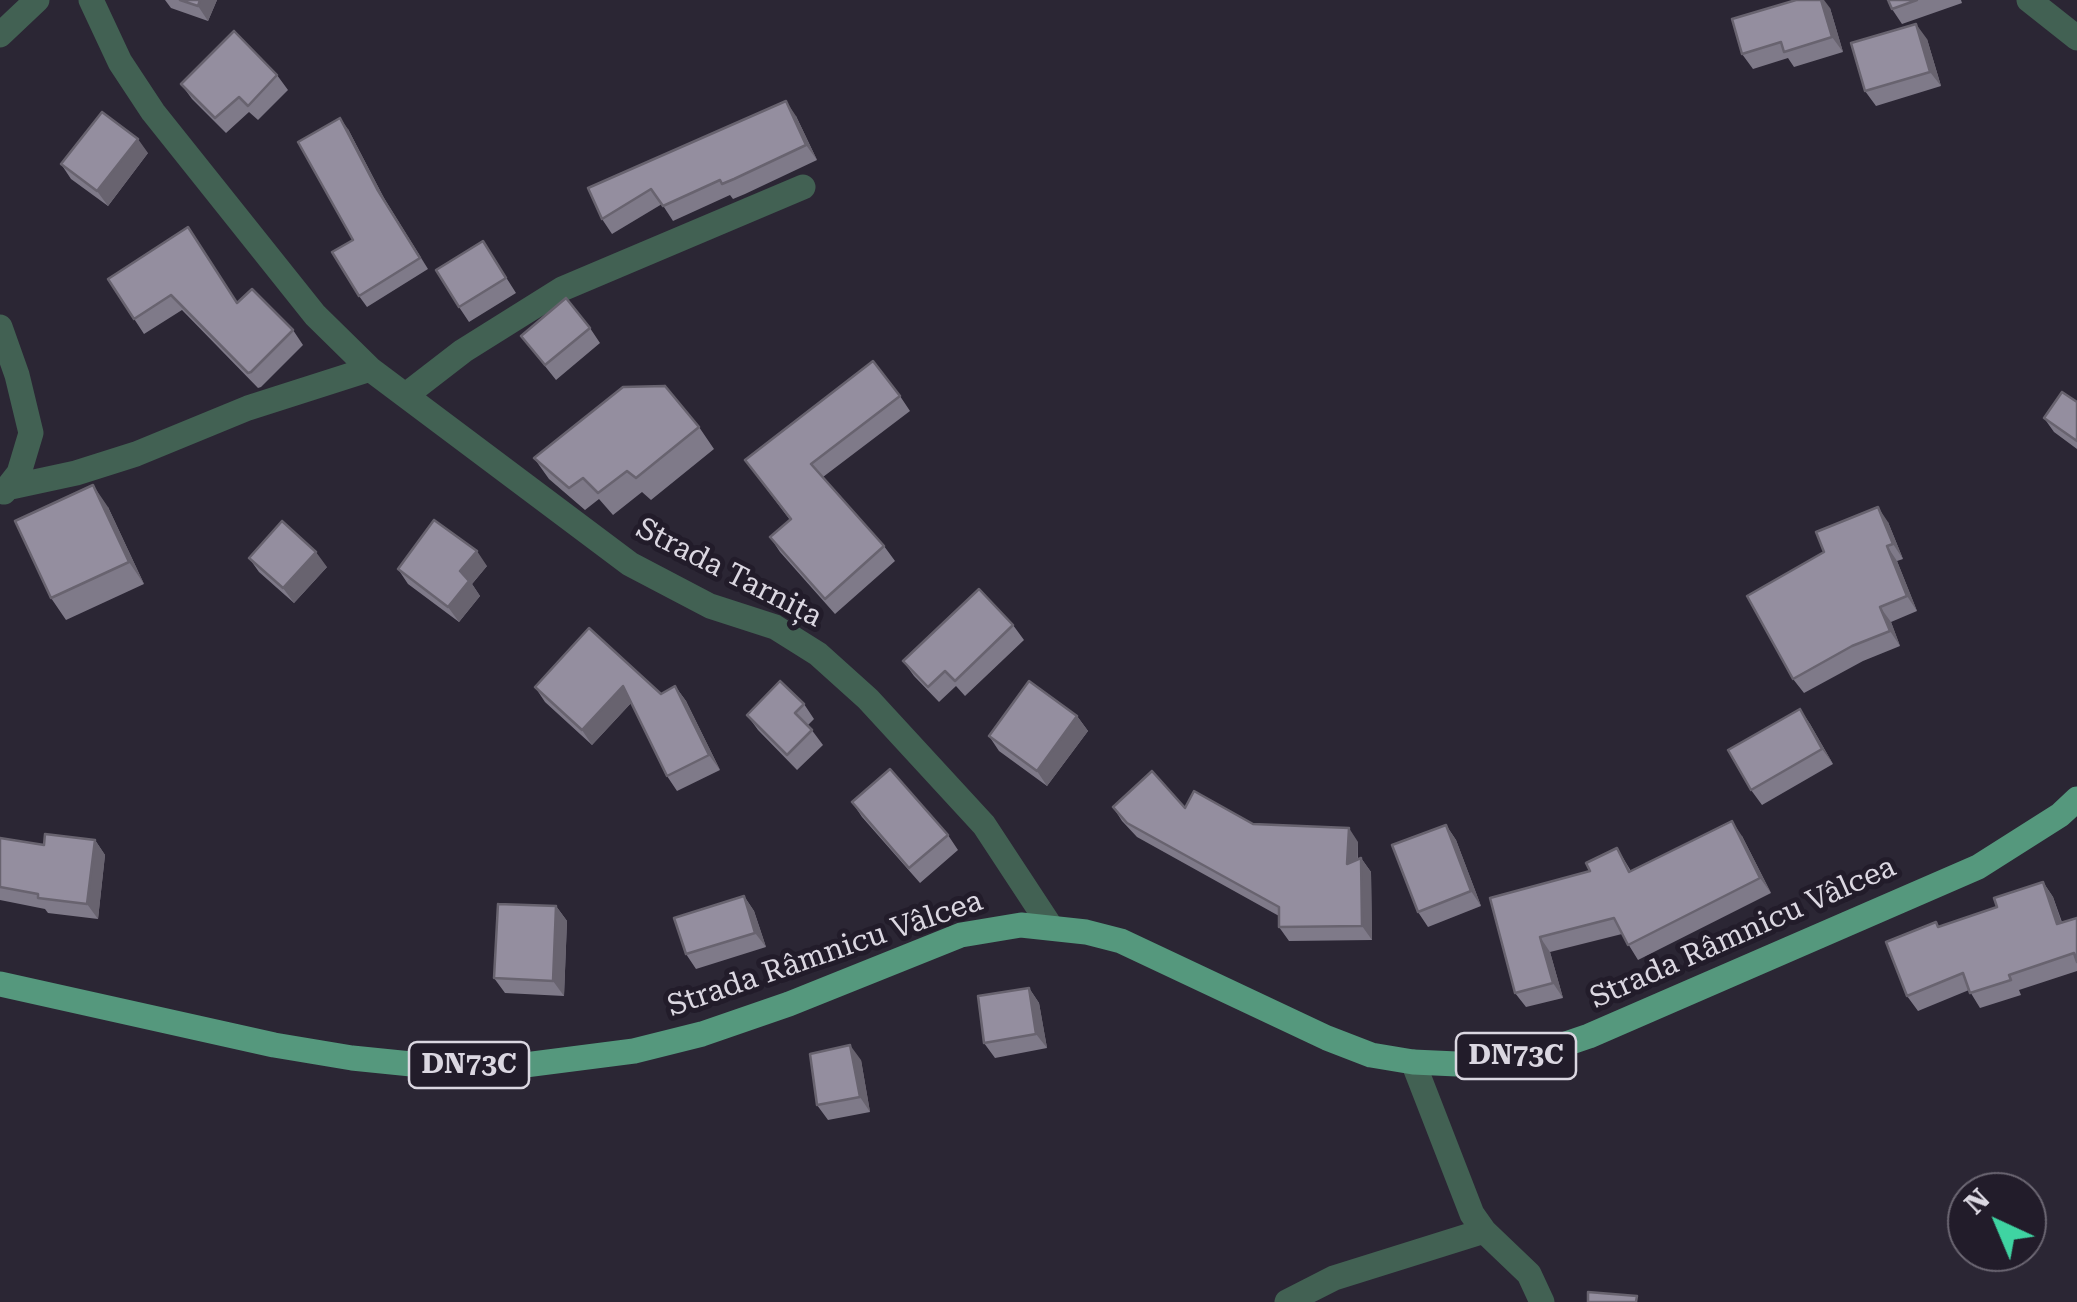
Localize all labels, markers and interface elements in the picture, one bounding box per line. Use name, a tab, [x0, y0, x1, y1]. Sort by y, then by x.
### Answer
street label: Strada Tarnița	[630, 511, 828, 635]
street label: Strada Râmnicu Vâlcea	[1585, 849, 1901, 1017]
street label: Strada Râmnicu Vâlcea	[663, 883, 987, 1025]
road number: DN73C	[1456, 1033, 1576, 1079]
road number: DN73C	[409, 1042, 529, 1088]
north arrow	[1947, 1172, 2047, 1272]
text: N	[1958, 1182, 1996, 1221]

